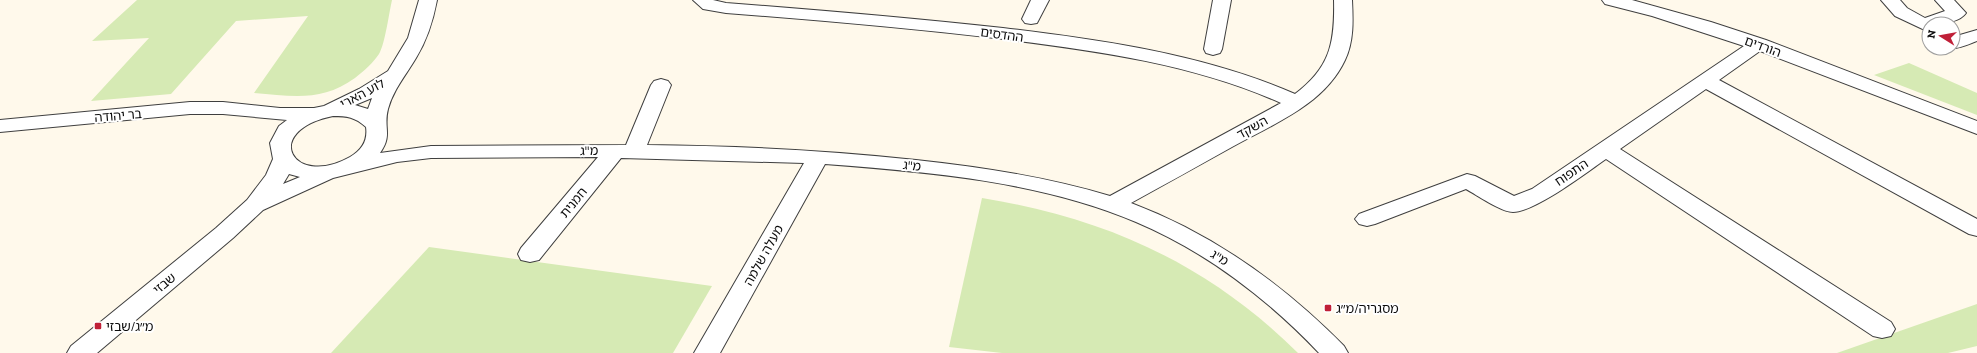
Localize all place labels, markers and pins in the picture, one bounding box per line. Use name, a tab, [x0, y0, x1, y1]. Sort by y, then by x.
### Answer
place label: מסגריה/מ״ג	[1336, 301, 1399, 316]
marker: מסגריה/מ״ג	[1323, 303, 1333, 313]
place label: מ״ג/שבזי	[106, 319, 154, 334]
marker: מ״ג/שבזי	[93, 321, 103, 331]

